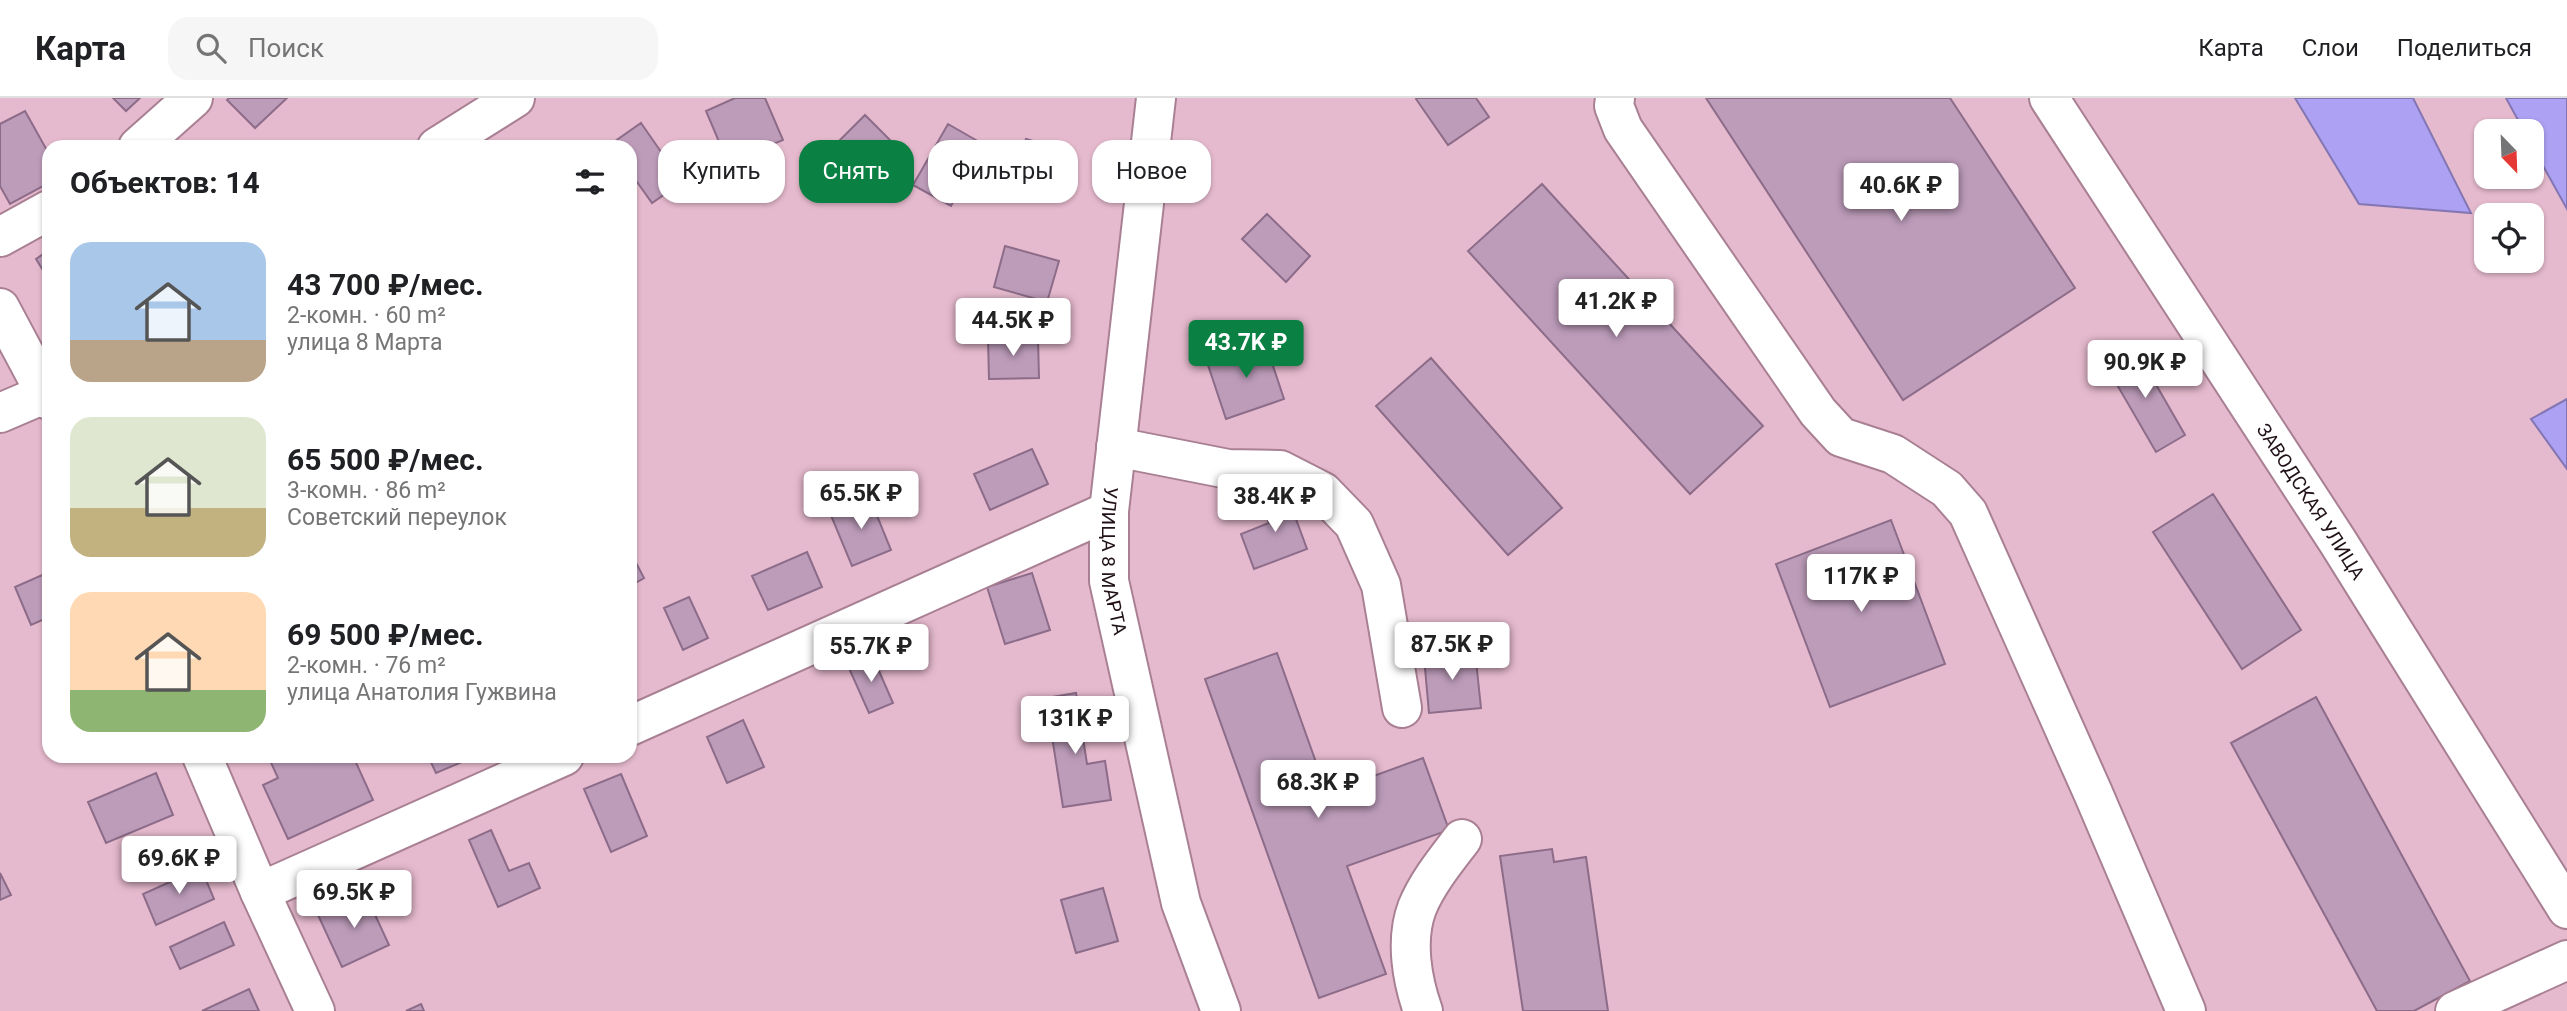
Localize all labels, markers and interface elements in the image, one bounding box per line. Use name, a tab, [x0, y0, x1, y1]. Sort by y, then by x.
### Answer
search box	[168, 17, 658, 80]
text: Карта	[35, 29, 126, 68]
icon: search	[192, 29, 230, 67]
text: Поиск	[248, 33, 324, 63]
text: Карта	[2198, 34, 2264, 62]
text: Слои	[2302, 34, 2359, 62]
text: Поделиться	[2397, 34, 2532, 62]
north arrow	[2474, 119, 2544, 189]
map controls	[2474, 119, 2544, 273]
chip: Купить	[658, 140, 785, 203]
chip: Снять	[799, 140, 914, 203]
chip: Фильтры	[928, 140, 1078, 203]
chip: Новое	[1092, 140, 1211, 203]
icon: filters	[571, 163, 609, 201]
pin: 40.6K ₽	[1836, 164, 1966, 223]
text: Объектов: 14	[70, 165, 260, 200]
text: 40.6K ₽	[1860, 172, 1942, 199]
button: locate	[2474, 203, 2544, 273]
text: 43 700 ₽/мес.	[287, 267, 484, 302]
icon: home	[126, 270, 210, 354]
pin: 41.2K ₽	[1551, 280, 1681, 339]
text: 41.2K ₽	[1575, 288, 1657, 315]
pin: 44.5K ₽	[948, 299, 1078, 358]
text: 2-комн. · 60 m²	[287, 302, 446, 329]
text: 44.5K ₽	[972, 307, 1054, 334]
pin: 43.7K ₽	[1181, 320, 1311, 380]
text: улица 8 Марта	[287, 329, 442, 356]
text: 43.7K ₽	[1205, 329, 1287, 356]
pin: 90.9K ₽	[2080, 341, 2210, 400]
text: 90.9K ₽	[2104, 349, 2186, 376]
street label: ЗАВОДСКАЯ УЛИЦА	[2252, 419, 2370, 584]
text: 65 500 ₽/мес.	[287, 442, 484, 477]
icon: home	[126, 445, 210, 529]
pin: 65.5K ₽	[796, 472, 926, 531]
pin: 38.4K ₽	[1210, 474, 1340, 534]
text: 3-комн. · 86 m²	[287, 477, 446, 504]
text: 65.5K ₽	[820, 480, 902, 507]
text: 38.4K ₽	[1234, 483, 1316, 510]
street label: УЛИЦА 8 МАРТА	[1097, 486, 1132, 638]
text: Советский переулок	[287, 504, 507, 531]
pin: 117K ₽	[1804, 554, 1918, 614]
text: 117K ₽	[1823, 563, 1899, 590]
text: 69 500 ₽/мес.	[287, 617, 484, 652]
icon: home	[126, 620, 210, 704]
pin: 87.5K ₽	[1387, 622, 1517, 682]
pin: 55.7K ₽	[806, 624, 936, 684]
text: 87.5K ₽	[1411, 631, 1493, 658]
text: 55.7K ₽	[830, 633, 912, 660]
text: 2-комн. · 76 m²	[287, 652, 446, 679]
text: улица Анатолия Гужвина	[287, 679, 557, 706]
pin: 131K ₽	[1018, 696, 1132, 756]
text: 131K ₽	[1037, 705, 1113, 732]
pin: 68.3K ₽	[1253, 760, 1383, 820]
text: 68.3K ₽	[1277, 769, 1359, 796]
pin: 69.6K ₽	[114, 836, 244, 896]
text: 69.6K ₽	[138, 845, 220, 872]
pin: 69.5K ₽	[289, 870, 419, 930]
text: 69.5K ₽	[313, 879, 395, 906]

